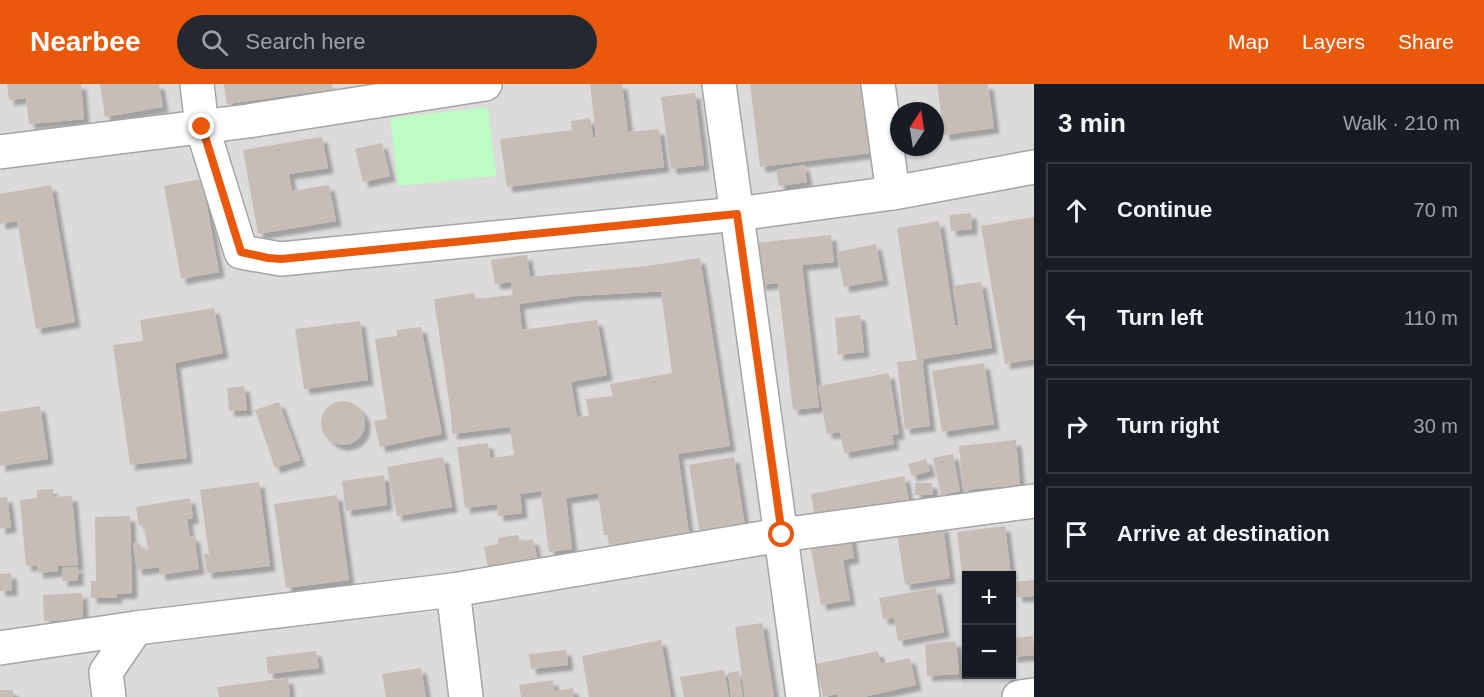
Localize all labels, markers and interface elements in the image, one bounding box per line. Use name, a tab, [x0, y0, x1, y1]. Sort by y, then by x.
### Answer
search box	[177, 15, 597, 69]
text: Nearbee	[30, 26, 141, 57]
icon: search	[198, 26, 231, 59]
text: Search here	[246, 29, 365, 54]
text: Map	[1228, 30, 1269, 53]
text: Layers	[1302, 30, 1365, 53]
text: Share	[1398, 30, 1454, 53]
north arrow	[890, 102, 944, 156]
text: 3 min	[1058, 108, 1126, 138]
text: Walk · 210 m	[1343, 112, 1460, 134]
route end	[188, 113, 214, 139]
icon: ahead	[1060, 194, 1093, 227]
text: Continue	[1117, 197, 1212, 222]
text: 70 m	[1414, 199, 1458, 221]
icon: left	[1060, 302, 1093, 335]
text: Turn left	[1117, 305, 1203, 330]
text: 110 m	[1404, 307, 1458, 329]
icon: right	[1060, 410, 1093, 443]
text: Turn right	[1117, 413, 1219, 438]
text: 30 m	[1414, 415, 1458, 437]
icon: arrive	[1060, 518, 1093, 551]
route start	[768, 521, 794, 547]
text: Arrive at destination	[1117, 521, 1330, 546]
map controls	[962, 571, 1016, 679]
button: +	[962, 571, 1016, 625]
button: −	[962, 625, 1016, 679]

